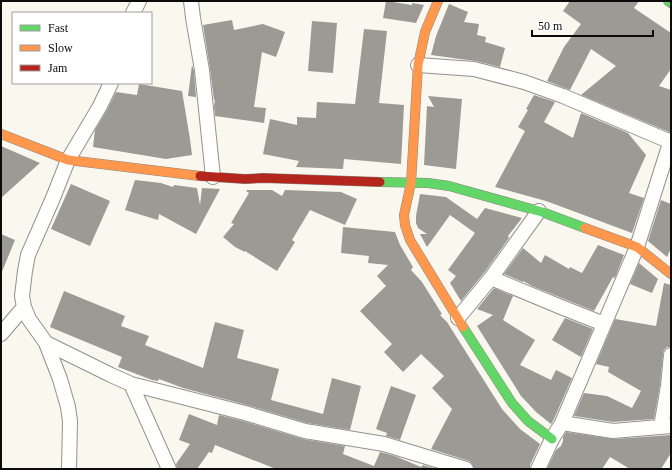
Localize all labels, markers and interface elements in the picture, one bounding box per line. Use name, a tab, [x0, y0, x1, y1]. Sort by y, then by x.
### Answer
legend	[12, 12, 152, 84]
scale bar	[532, 12, 653, 38]
text: 50 m	[538, 19, 563, 33]
text: Fast	[48, 21, 69, 35]
text: Slow	[48, 41, 73, 55]
text: Jam	[48, 61, 68, 75]

